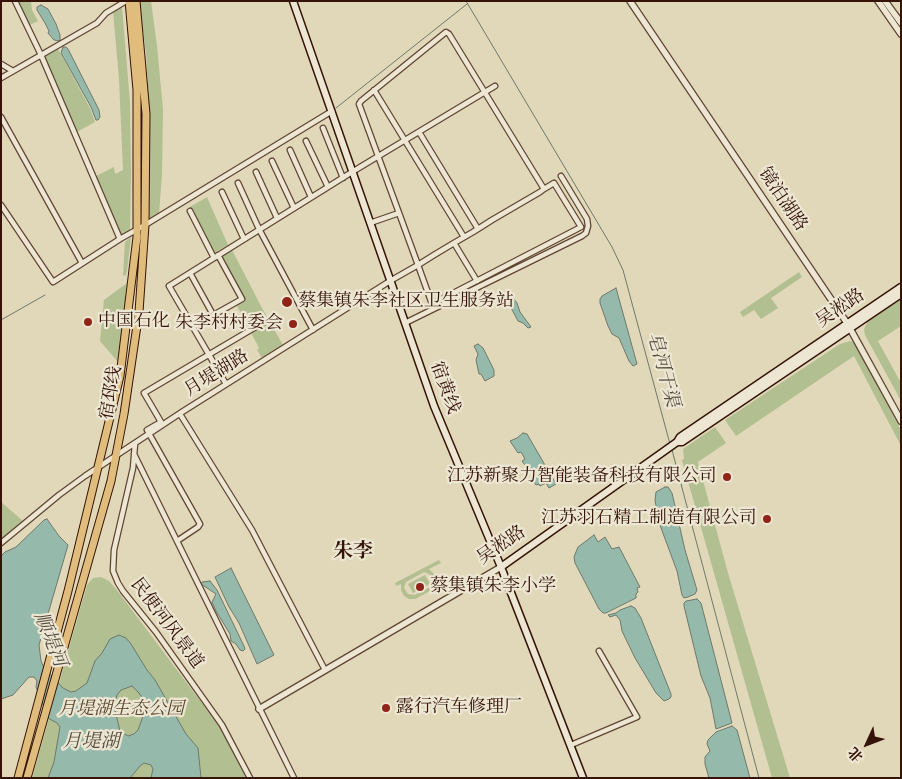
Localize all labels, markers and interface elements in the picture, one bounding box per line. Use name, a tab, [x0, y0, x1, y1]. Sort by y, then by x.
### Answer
street label: 镜泊湖路	[753, 164, 811, 236]
street label: 吴淞路	[813, 285, 869, 333]
place label: 蔡集镇朱李社区卫生服务站	[298, 291, 514, 313]
marker: 蔡集镇朱李社区卫生服务站	[280, 295, 294, 309]
place label: 中国石化	[98, 311, 170, 333]
place label: 朱李村村委会	[175, 313, 283, 335]
marker: 中国石化	[82, 316, 94, 328]
marker: 朱李村村委会	[287, 318, 299, 330]
water label: 皂河干渠	[641, 330, 683, 410]
street label: 月堤湖路	[181, 346, 253, 402]
street label: 宿黄线	[425, 359, 463, 417]
street label: 宿邳线	[97, 365, 127, 421]
place label: 江苏新聚力智能装备科技有限公司	[447, 466, 717, 488]
marker: 江苏新聚力智能装备科技有限公司	[721, 471, 733, 483]
place label: 江苏羽石精工制造有限公司	[541, 508, 757, 530]
marker: 江苏羽石精工制造有限公司	[761, 513, 773, 525]
street label: 吴淞路	[474, 522, 530, 570]
district label: 朱李	[333, 541, 373, 565]
street label: 民便河风景道	[125, 574, 207, 674]
place label: 蔡集镇朱李小学	[430, 576, 556, 598]
marker: 蔡集镇朱李小学	[414, 581, 426, 593]
water label: 顺堤河	[28, 609, 70, 671]
place label: 露行汽车修理厂	[396, 697, 522, 719]
park label: 月堤湖生态公园	[58, 699, 184, 721]
marker: 露行汽车修理厂	[380, 702, 392, 714]
north arrow	[842, 719, 892, 769]
water label: 月堤湖	[63, 732, 119, 754]
text: 北	[845, 744, 867, 765]

